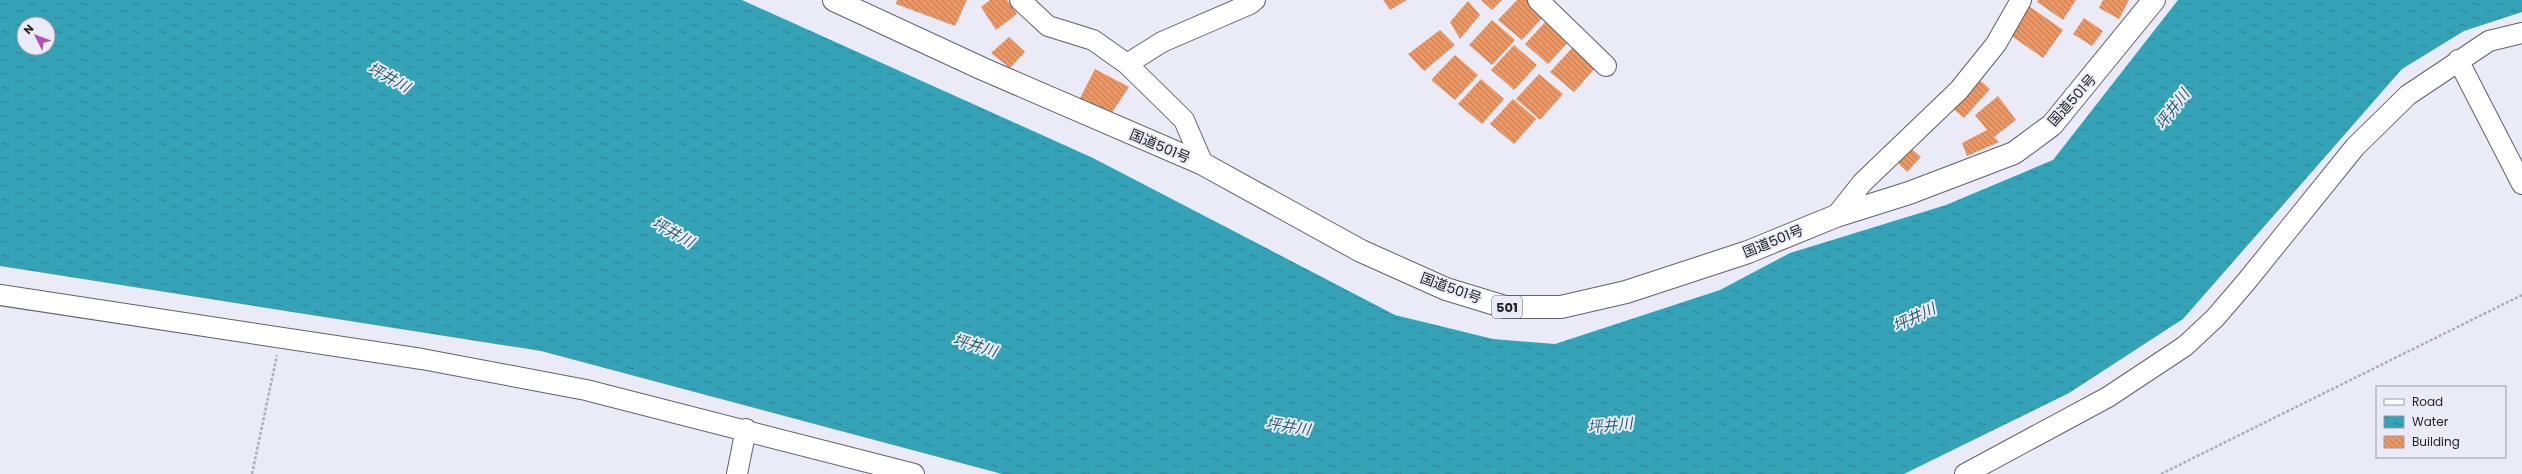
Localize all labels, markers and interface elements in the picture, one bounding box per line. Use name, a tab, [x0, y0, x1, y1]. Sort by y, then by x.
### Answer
north arrow	[16, 16, 56, 56]
text: N	[20, 21, 37, 38]
water label: 坪井川	[364, 57, 416, 98]
street label: 国道501号	[2043, 69, 2101, 131]
water label: 坪井川	[2150, 83, 2195, 133]
street label: 国道501号	[1127, 124, 1193, 168]
water label: 坪井川	[648, 212, 700, 253]
street label: 国道501号	[1740, 220, 1806, 262]
street label: 国道501号	[1417, 268, 1485, 308]
road number: 501	[1492, 296, 1522, 318]
water label: 坪井川	[1889, 297, 1941, 336]
water label: 坪井川	[950, 328, 1001, 362]
legend	[2376, 386, 2506, 458]
text: Road	[2412, 393, 2443, 410]
water label: 坪井川	[1264, 412, 1314, 440]
water label: 坪井川	[1587, 412, 1635, 437]
text: Water	[2412, 413, 2449, 430]
text: Building	[2412, 433, 2460, 450]

